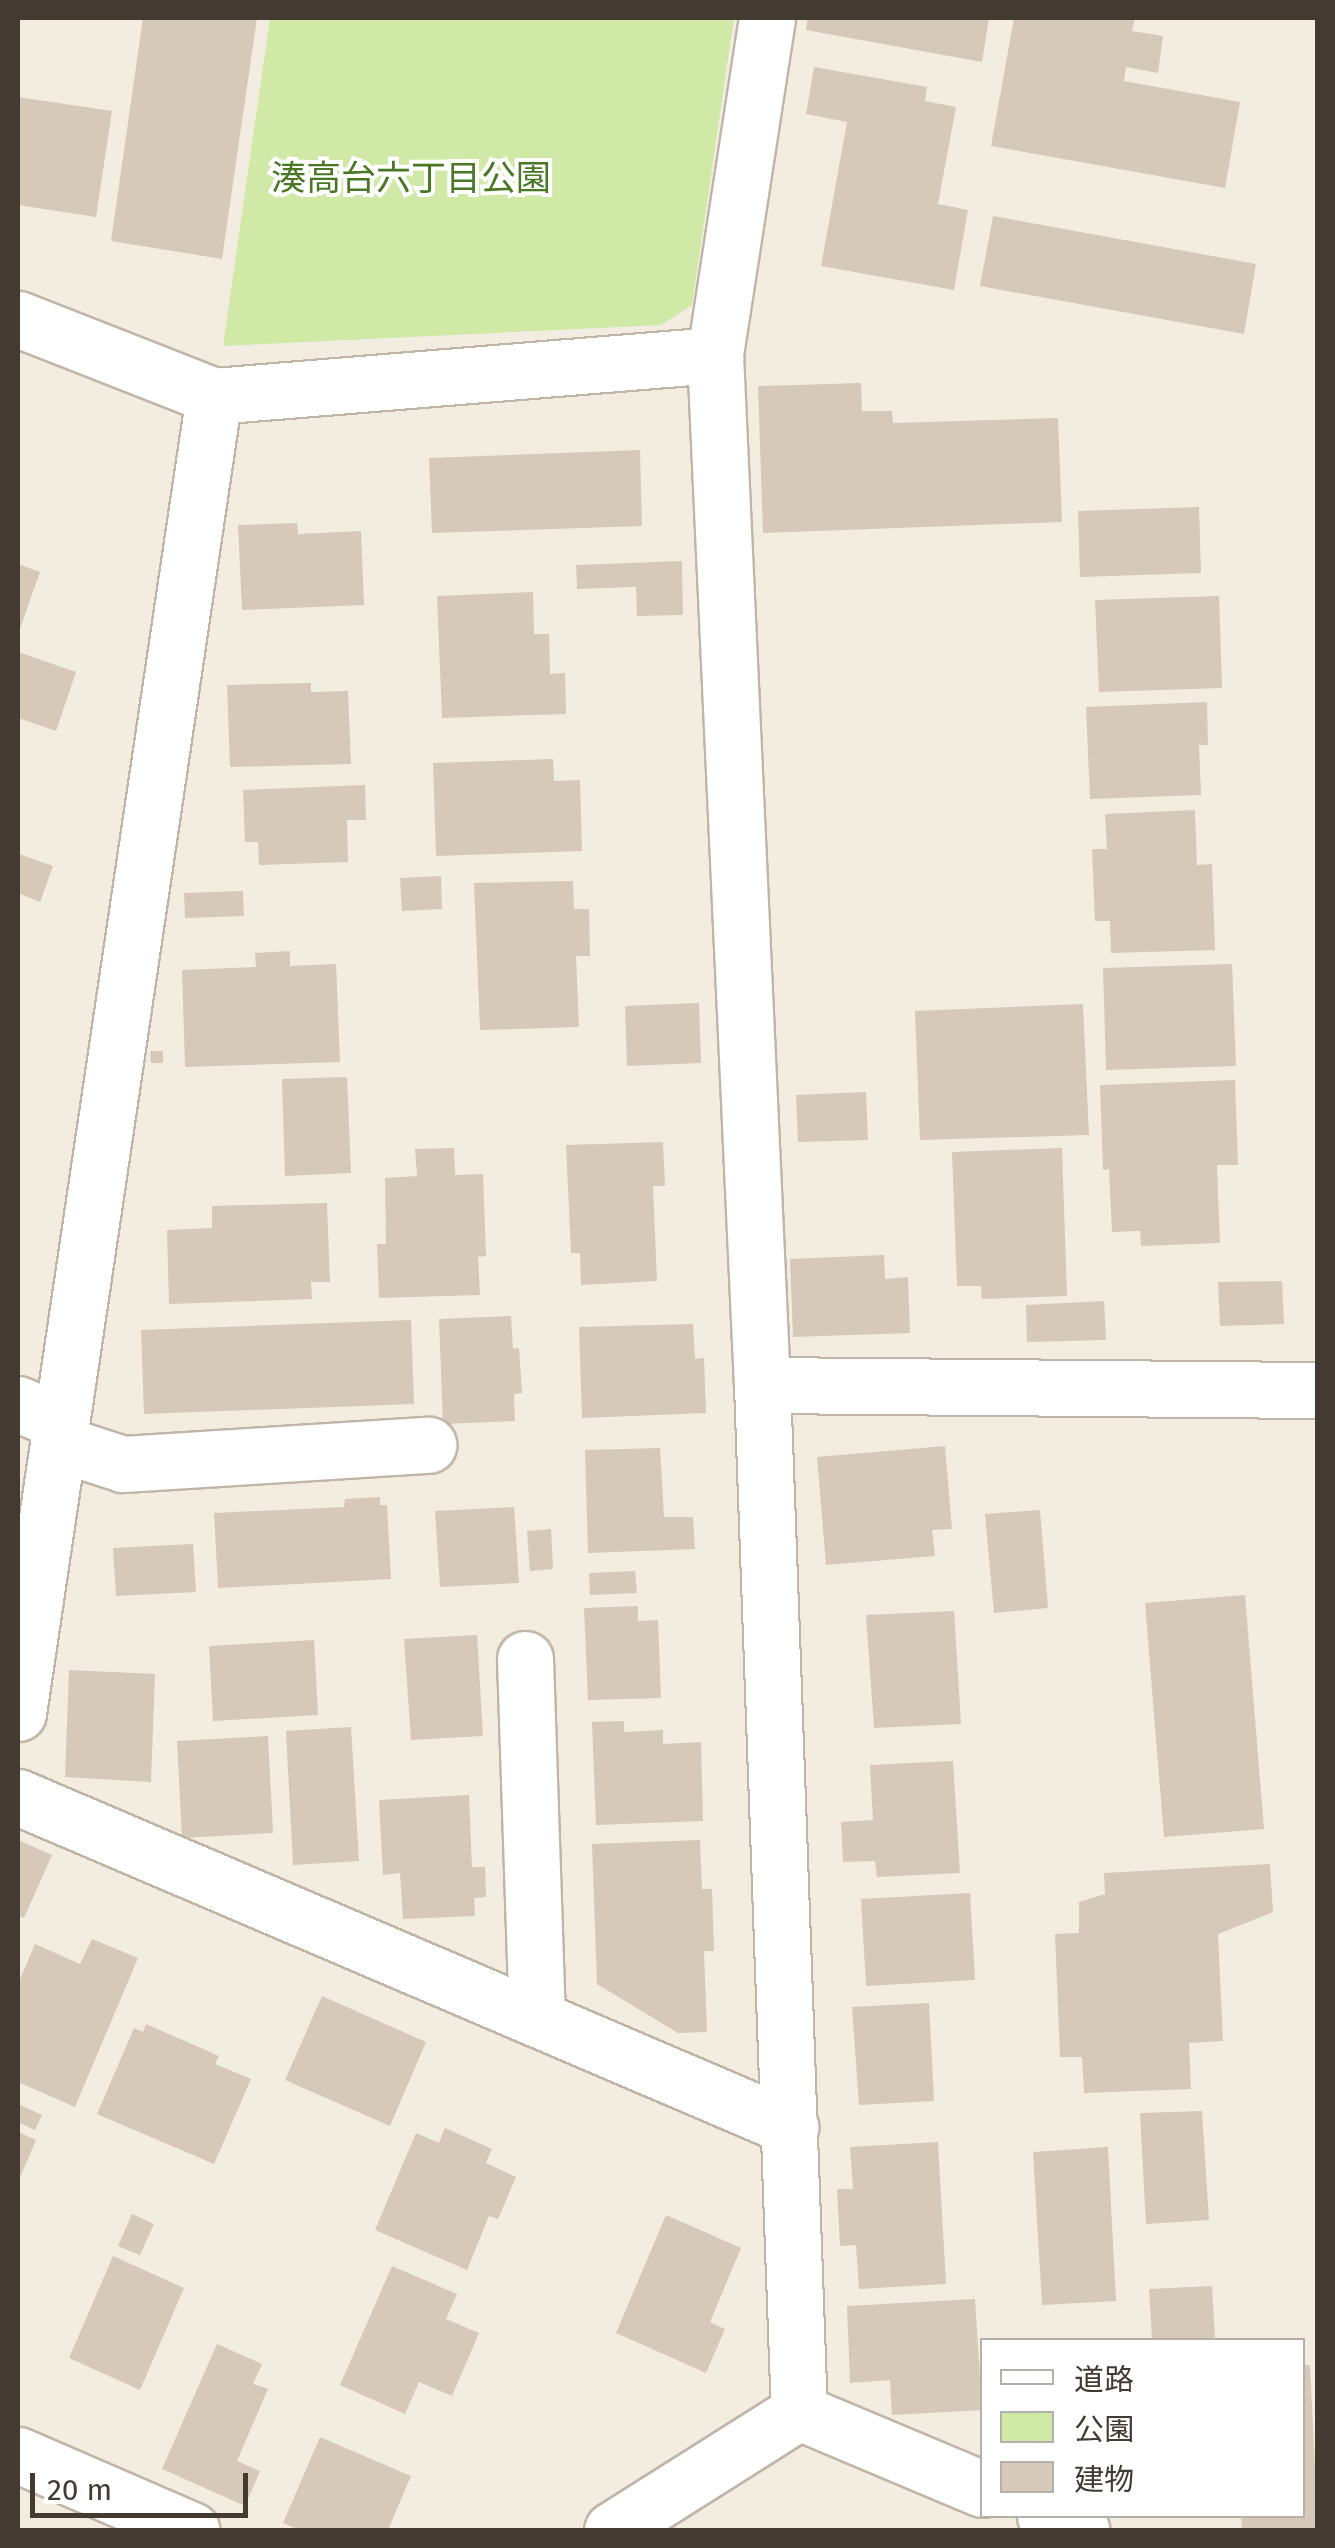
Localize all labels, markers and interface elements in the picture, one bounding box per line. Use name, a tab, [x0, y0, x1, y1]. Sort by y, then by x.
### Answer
park label: 湊高台六丁目公園	[271, 157, 551, 199]
legend	[980, 2338, 1305, 2518]
text: 道路	[1074, 2362, 1134, 2398]
text: 公園	[1074, 2412, 1134, 2448]
scale bar	[35, 2453, 252, 2515]
text: 建物	[1074, 2462, 1134, 2498]
text: 20 m	[47, 2472, 112, 2508]

